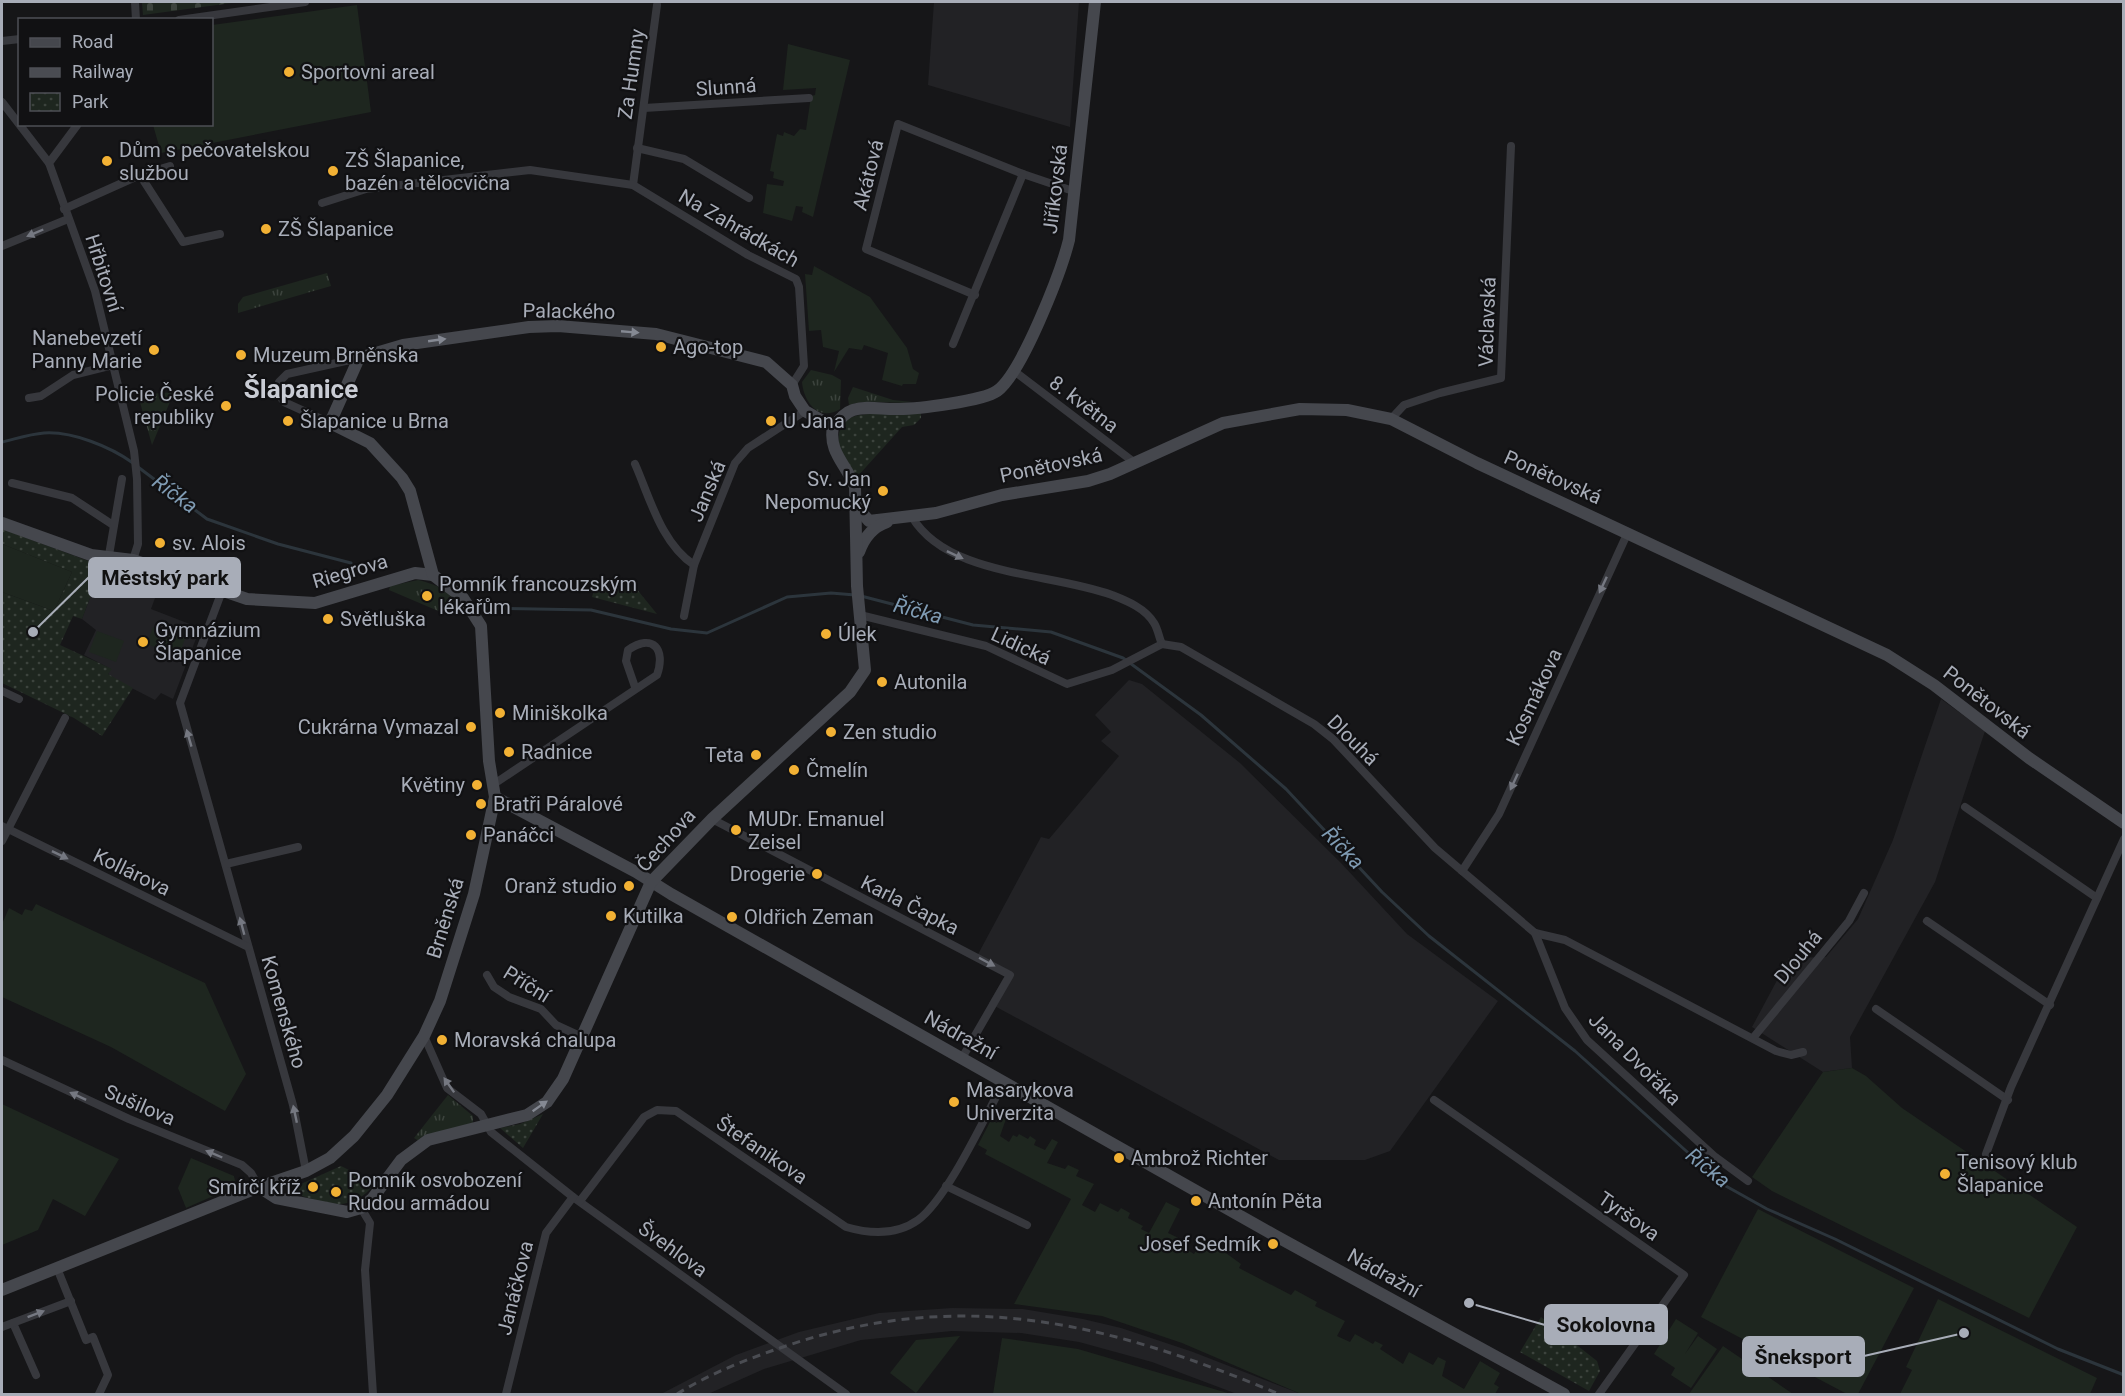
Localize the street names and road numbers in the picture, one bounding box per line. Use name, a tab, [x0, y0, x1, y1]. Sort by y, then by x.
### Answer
street label: Za Humny	[613, 27, 649, 121]
street label: Slunná	[695, 73, 757, 101]
street label: Akátová	[848, 137, 888, 213]
street label: Jiříkovská	[1038, 143, 1072, 235]
street label: Na Zahrádkách	[675, 184, 803, 272]
street label: Hřbitovní	[80, 231, 128, 316]
street label: Václavská	[1473, 276, 1501, 368]
street label: Palackého	[523, 298, 615, 324]
street label: 8. května	[1045, 370, 1123, 438]
street label: Ponětovská	[998, 442, 1104, 488]
street label: Ponětovská	[1501, 445, 1605, 509]
street label: Janská	[683, 457, 731, 525]
street label: Riegrova	[310, 549, 390, 593]
street label: Lidická	[987, 622, 1055, 670]
street label: Kosmákova	[1501, 645, 1567, 749]
street label: Ponětovská	[1939, 660, 2035, 744]
street label: Dlouhá	[1322, 709, 1384, 771]
street label: Čechova	[631, 803, 701, 877]
street label: Kollárova	[90, 843, 174, 901]
street label: Karla Čapka	[857, 870, 963, 940]
street label: Brněnská	[421, 875, 469, 961]
street label: Dlouhá	[1769, 925, 1827, 989]
street label: Komenského	[256, 953, 312, 1071]
street label: Příční	[499, 960, 556, 1008]
street label: Nádražní	[920, 1005, 1003, 1065]
street label: Jana Dvořáka	[1584, 1008, 1686, 1110]
street label: Sušilova	[101, 1079, 179, 1131]
street label: Štefanikova	[712, 1111, 812, 1189]
street label: Tyršova	[1594, 1186, 1664, 1246]
street label: Švehlova	[634, 1216, 712, 1282]
street label: Janáčkova	[492, 1238, 538, 1338]
street label: Nádražní	[1343, 1243, 1426, 1303]

